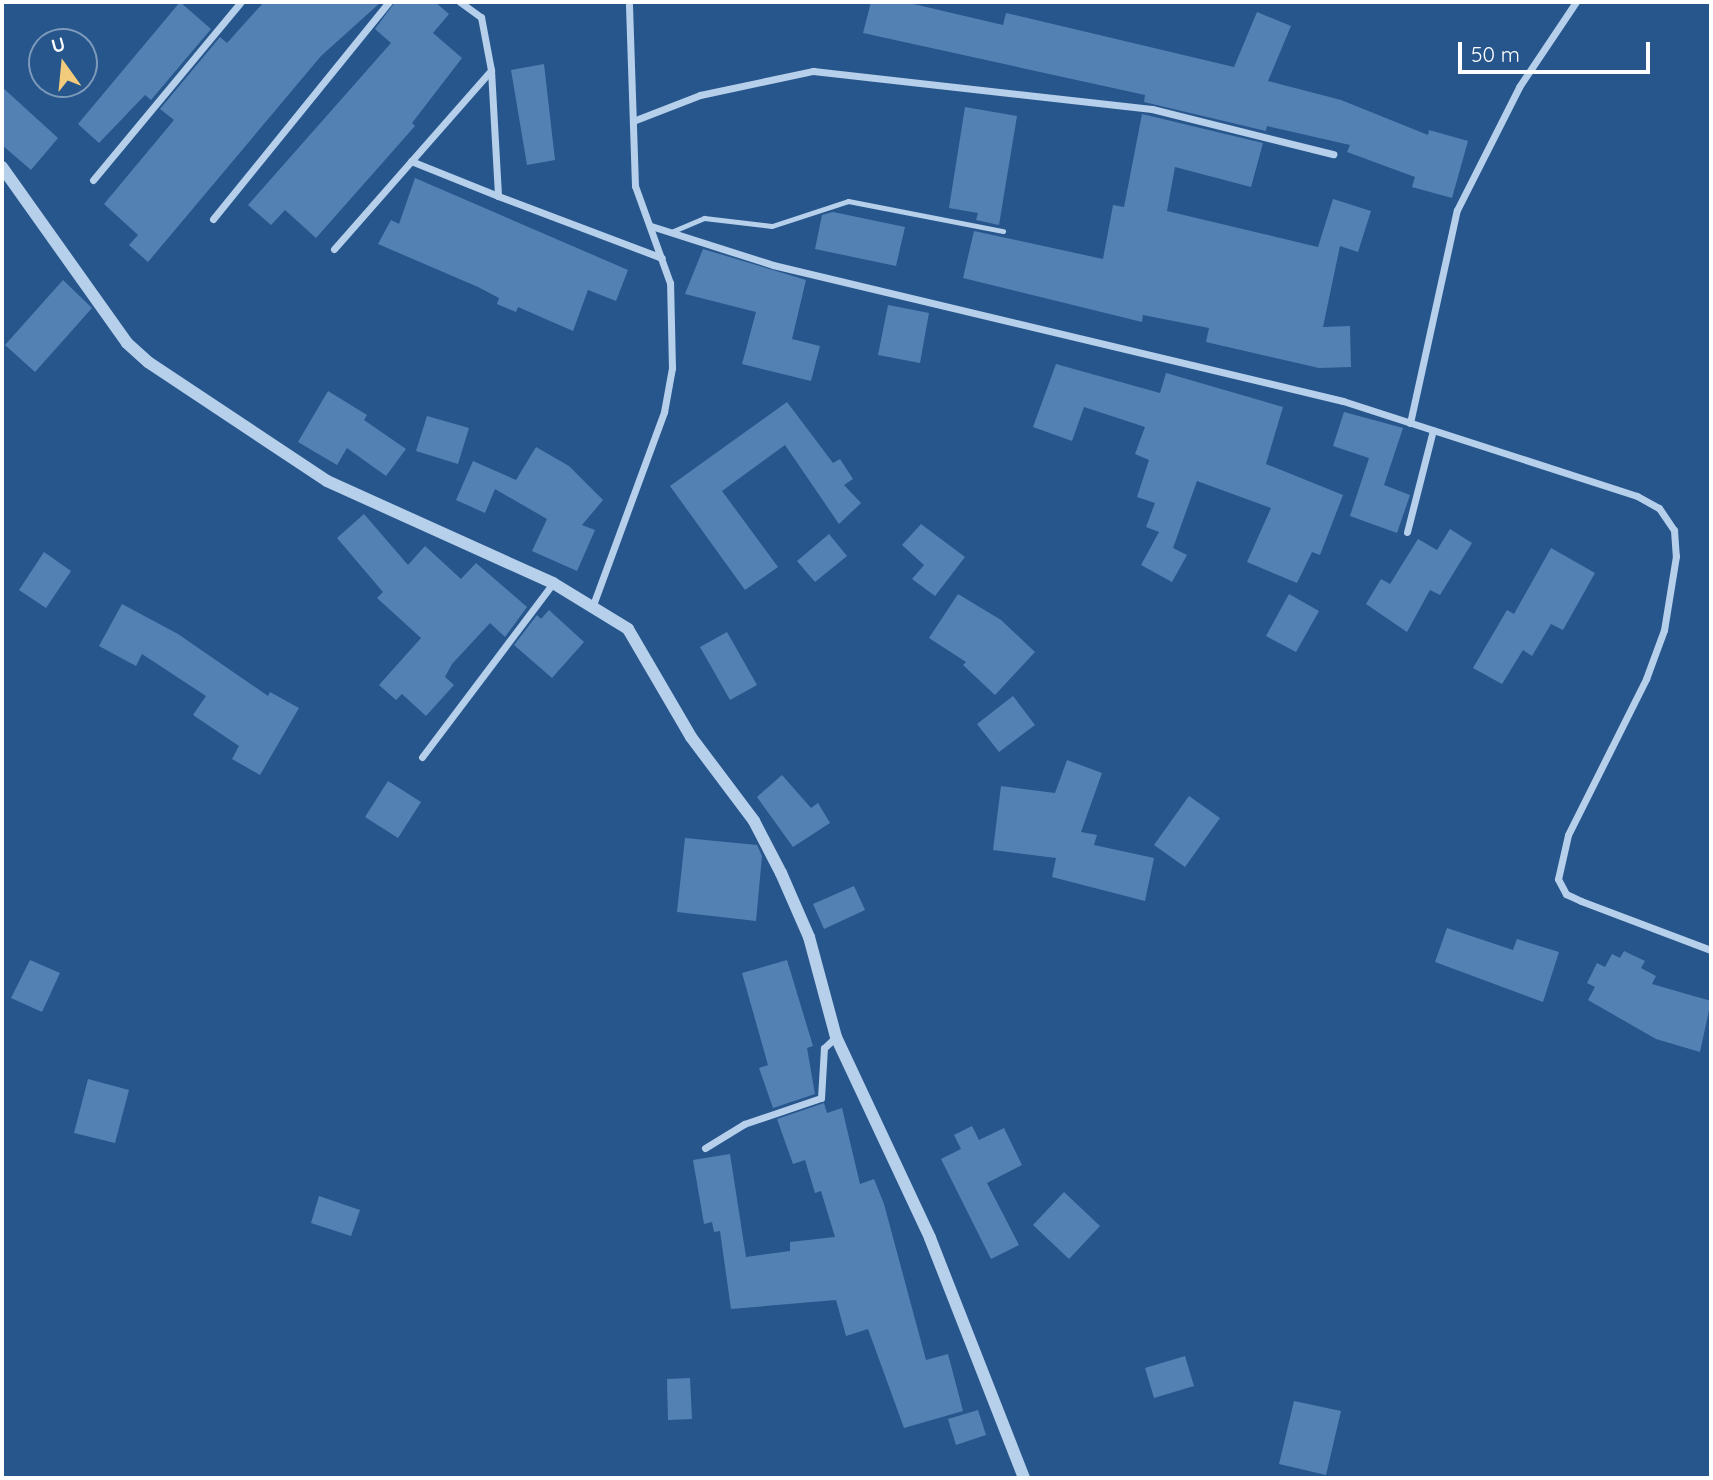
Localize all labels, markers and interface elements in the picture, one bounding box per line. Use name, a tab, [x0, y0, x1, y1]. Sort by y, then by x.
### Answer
north arrow	[28, 28, 98, 98]
scale bar	[1461, 28, 1654, 72]
text: U	[49, 31, 68, 58]
text: 50 m	[1471, 41, 1520, 67]

